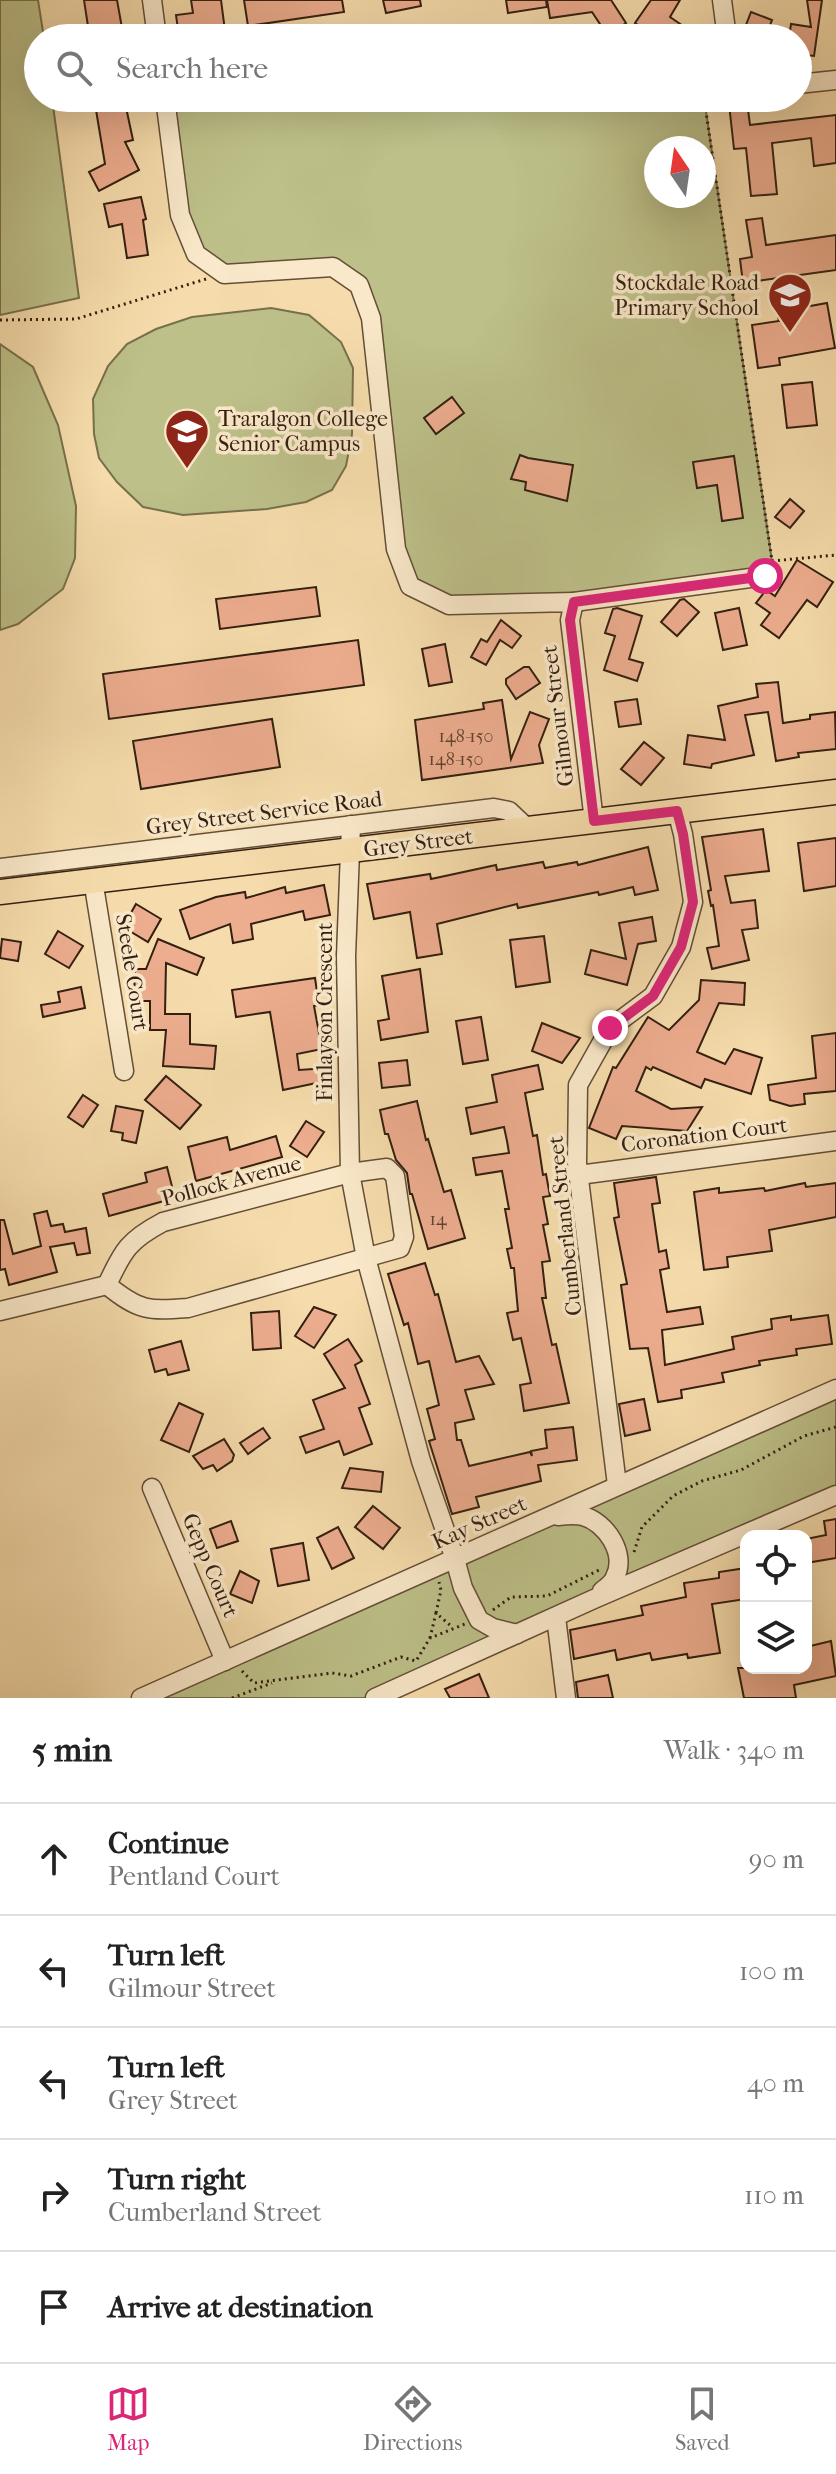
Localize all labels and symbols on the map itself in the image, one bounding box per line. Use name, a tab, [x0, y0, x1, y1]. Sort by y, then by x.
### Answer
north arrow	[644, 136, 716, 208]
place label: Stockdale Road Primary School	[614, 270, 760, 321]
school or university icon: Stockdale Road Primary School	[766, 271, 814, 334]
place label: Traralgon College Senior Campus	[218, 406, 388, 457]
school or university icon: Traralgon College Senior Campus	[163, 407, 211, 470]
route start	[747, 558, 783, 594]
street label: Gilmour Street	[536, 644, 580, 788]
house number: 148-150	[439, 726, 493, 747]
house number: 148-150	[429, 749, 483, 770]
street label: Grey Street Service Road	[145, 785, 385, 840]
street label: Grey Street	[362, 823, 474, 863]
street label: Steele Court	[110, 912, 154, 1033]
street label: Finlayson Crescent	[312, 922, 338, 1102]
route end	[592, 1010, 628, 1046]
street label: Coronation Court	[620, 1112, 789, 1158]
street label: Cumberland Street	[543, 1135, 587, 1317]
street label: Pollock Avenue	[159, 1150, 304, 1212]
house number: 14	[429, 1209, 447, 1230]
street label: Kay Street	[428, 1491, 531, 1555]
street label: Gepp Court	[177, 1509, 244, 1622]

